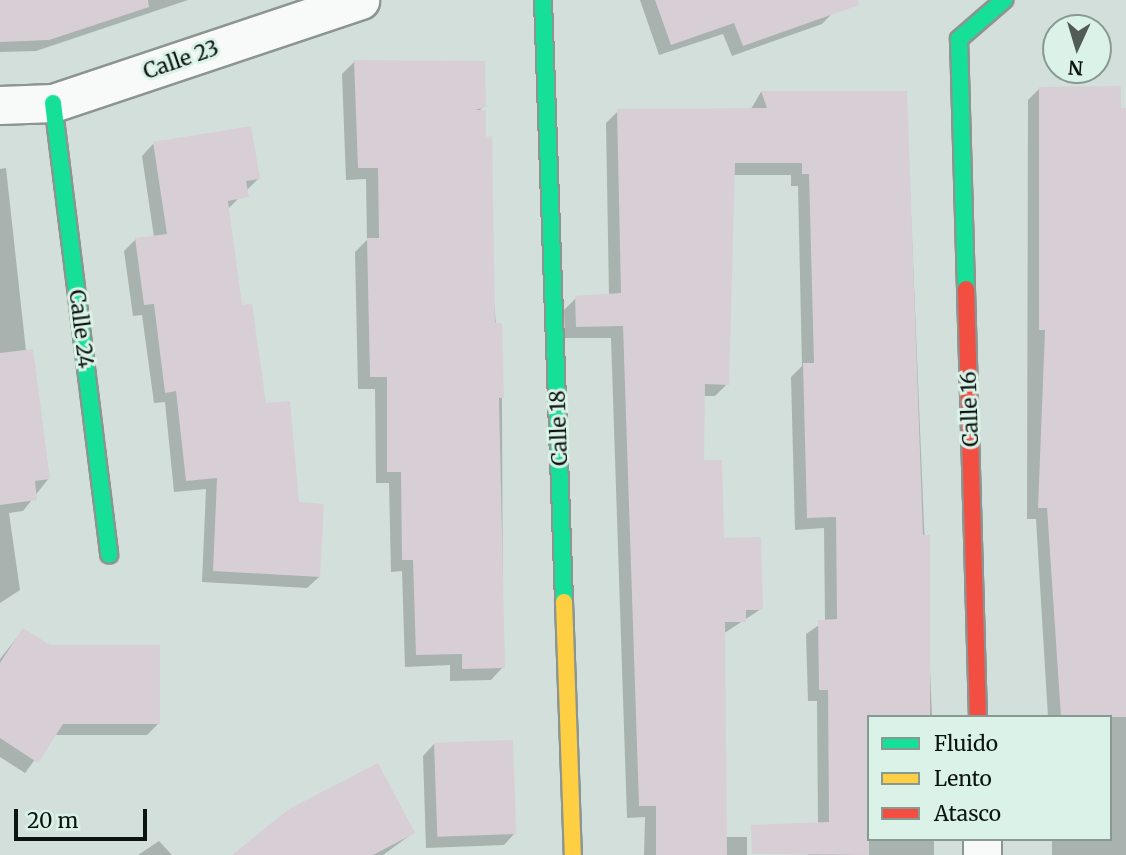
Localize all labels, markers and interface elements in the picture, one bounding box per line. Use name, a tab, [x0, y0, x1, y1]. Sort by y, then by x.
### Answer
north arrow	[1042, 14, 1112, 84]
street label: Calle 23	[140, 35, 222, 85]
text: N	[1067, 55, 1084, 80]
street label: Calle 24	[64, 288, 98, 370]
street label: Calle 16	[956, 371, 984, 447]
street label: Calle 18	[545, 390, 573, 466]
legend	[867, 715, 1112, 841]
text: Fluido	[934, 730, 998, 757]
text: Lento	[934, 765, 992, 792]
scale bar	[18, 796, 150, 840]
text: Atasco	[934, 800, 1001, 827]
text: 20 m	[27, 807, 78, 834]

